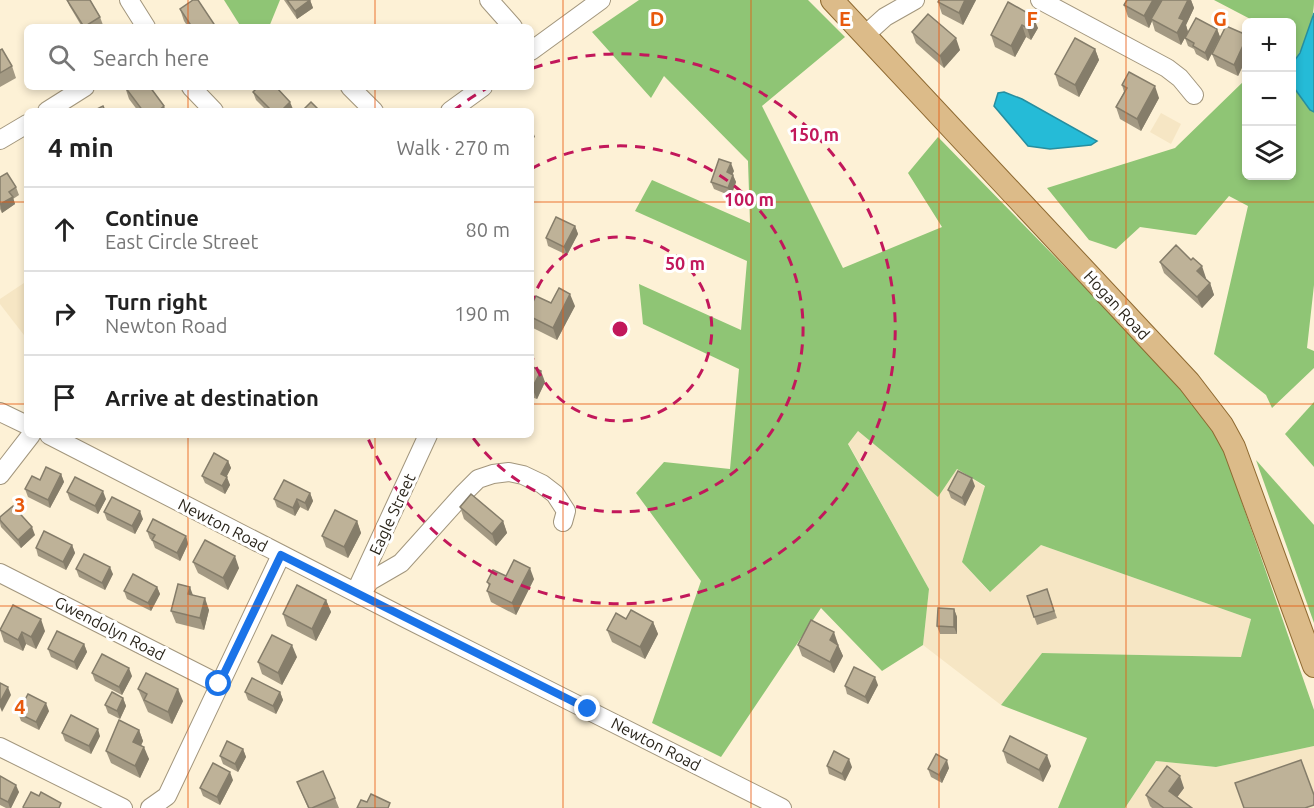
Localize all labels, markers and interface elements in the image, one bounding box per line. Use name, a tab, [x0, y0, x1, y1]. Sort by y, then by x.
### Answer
text: D	[650, 7, 664, 30]
text: E	[839, 7, 851, 30]
text: F	[1026, 7, 1038, 30]
text: G	[1213, 7, 1227, 30]
map controls	[1242, 18, 1296, 180]
button: +	[1242, 18, 1296, 72]
search box	[24, 24, 534, 90]
icon: search	[45, 41, 78, 74]
text: Search here	[93, 45, 209, 70]
button: −	[1242, 72, 1296, 126]
text: 150 m	[789, 124, 839, 144]
button: layers	[1242, 126, 1296, 180]
text: 4 min	[48, 133, 114, 162]
text: Walk · 270 m	[397, 136, 510, 159]
text: 100 m	[724, 189, 774, 209]
text: Continue	[105, 205, 199, 230]
icon: ahead	[48, 213, 81, 246]
text: 80 m	[466, 218, 510, 241]
text: East Circle Street	[105, 230, 258, 253]
text: 50 m	[665, 253, 705, 273]
street label: Hogan Road	[1081, 267, 1153, 343]
text: Turn right	[105, 289, 207, 314]
icon: right	[48, 297, 81, 330]
text: 190 m	[454, 302, 510, 325]
text: Newton Road	[105, 314, 227, 337]
centre of rings	[610, 319, 630, 339]
icon: arrive	[48, 381, 81, 414]
text: Arrive at destination	[105, 385, 319, 410]
street label: Eagle Street	[365, 470, 419, 558]
text: 3	[14, 493, 26, 516]
street label: Newton Road	[175, 495, 271, 555]
street label: Gwendolyn Road	[52, 592, 168, 664]
route start	[205, 670, 231, 696]
text: 4	[14, 695, 26, 718]
route end	[574, 695, 600, 721]
street label: Newton Road	[608, 714, 704, 774]

